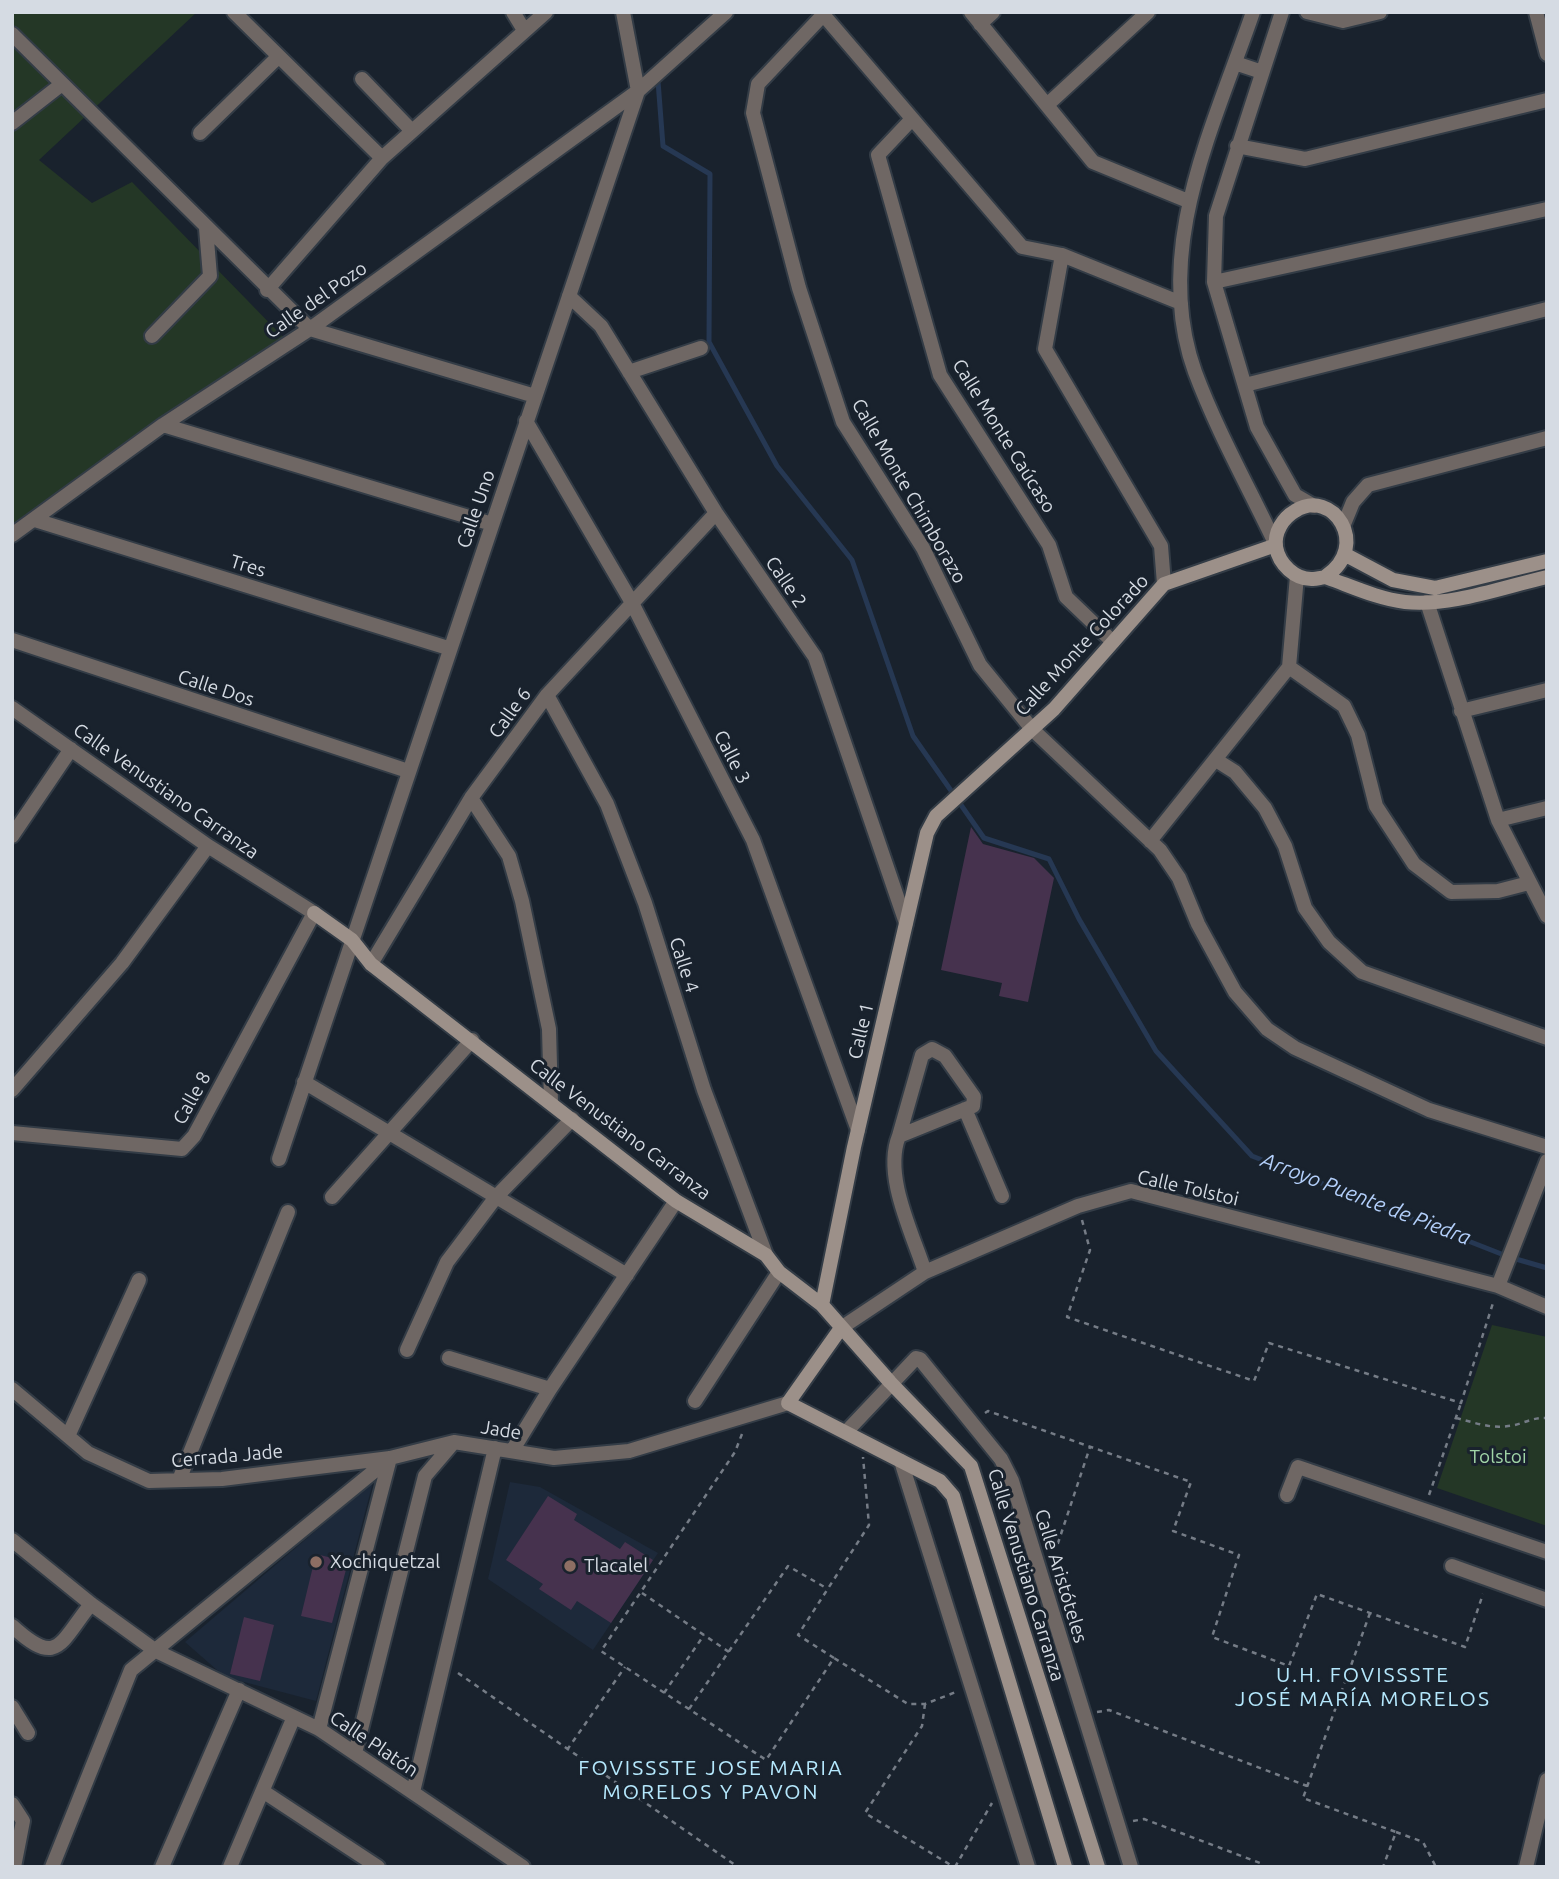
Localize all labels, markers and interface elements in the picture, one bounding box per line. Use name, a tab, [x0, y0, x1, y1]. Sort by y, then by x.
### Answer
street label: Calle del Pozo	[261, 257, 371, 343]
street label: Calle Monte Caúcaso	[947, 355, 1061, 517]
street label: Calle Monte Chimborazo	[847, 395, 971, 587]
street label: Calle Uno	[452, 467, 500, 551]
street label: Tres	[228, 550, 268, 582]
street label: Calle 2	[761, 552, 811, 612]
street label: Calle Monte Colorado	[1011, 570, 1153, 720]
street label: Calle Dos	[175, 665, 257, 711]
street label: Calle 6	[484, 683, 536, 743]
street label: Calle Venustiano Carranza	[69, 718, 263, 864]
street label: Calle 3	[709, 726, 755, 788]
street label: Calle 4	[664, 934, 704, 996]
street label: Calle 1	[843, 1001, 879, 1061]
street label: Calle Venustiano Carranza	[525, 1053, 715, 1205]
street label: Calle 8	[168, 1068, 216, 1128]
water label: Arroyo Puente de Piedra	[1258, 1147, 1474, 1251]
street label: Calle Tolstoi	[1135, 1165, 1241, 1211]
street label: Jade	[479, 1416, 523, 1444]
street label: Cerrada Jade	[170, 1440, 284, 1472]
park label: Tolstoi	[1469, 1446, 1527, 1468]
street label: Calle Venustiano Carranza	[983, 1466, 1069, 1684]
street label: Calle Aristóteles	[1030, 1506, 1092, 1646]
place label: Xochiquetzal	[330, 1551, 440, 1573]
marker: Xochiquetzal	[308, 1554, 324, 1570]
place label: Tlacalel	[584, 1555, 648, 1577]
marker: Tlacalel	[562, 1558, 578, 1574]
district label: U.H. FOVISSSTE JOSÉ MARÍA MORELOS	[1237, 1662, 1489, 1712]
street label: Calle Platón	[325, 1706, 423, 1782]
district label: FOVISSSTE JOSE MARIA MORELOS Y PAVON	[581, 1755, 841, 1805]

